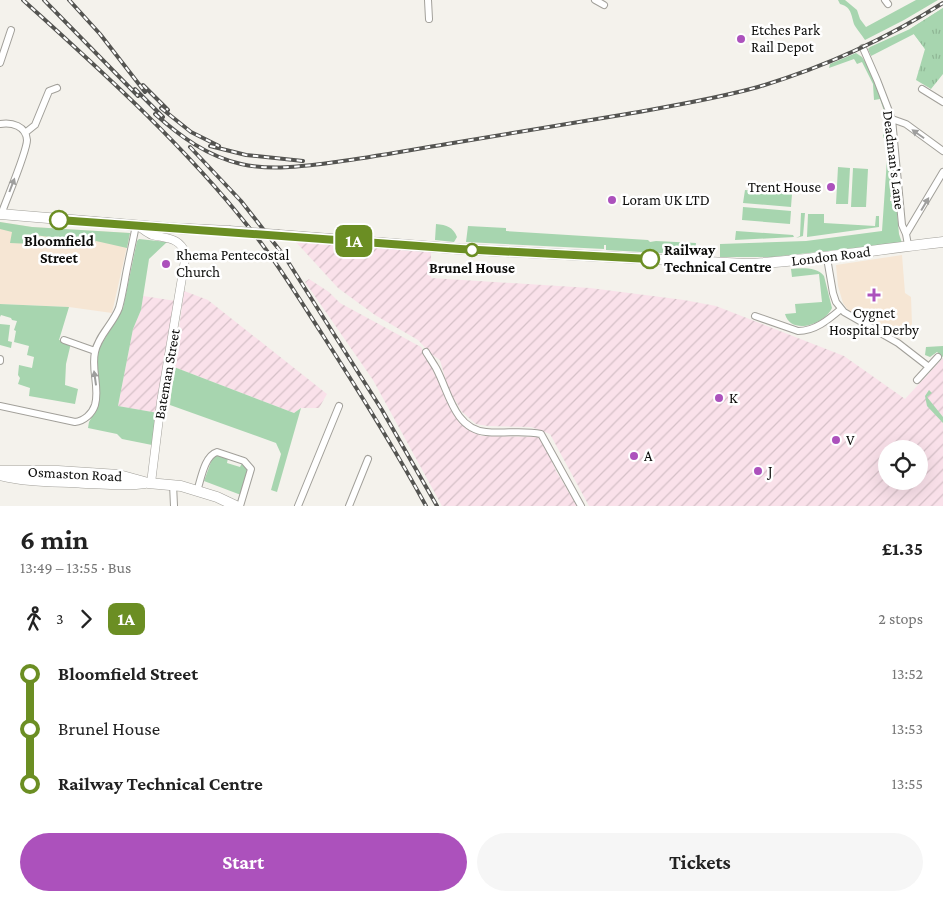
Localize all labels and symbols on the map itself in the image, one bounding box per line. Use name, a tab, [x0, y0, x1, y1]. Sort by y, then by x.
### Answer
place label: Etches Park Rail Depot	[751, 22, 821, 56]
marker: Etches Park Rail Depot	[735, 33, 747, 45]
street label: Deadman's Lane	[880, 110, 908, 211]
one-way arrow	[912, 128, 925, 139]
one-way arrow	[8, 178, 16, 193]
place label: Trent House	[748, 179, 821, 195]
marker: Trent House	[825, 181, 837, 193]
place label: Loram UK LTD	[622, 192, 710, 208]
marker: Loram UK LTD	[606, 194, 618, 206]
one-way arrow	[921, 197, 930, 210]
marker: Bloomfield Street	[49, 210, 69, 230]
line badge: 1A	[332, 225, 376, 257]
place label: Bloomfield Street	[24, 233, 95, 266]
place label: Railway Technical Centre	[664, 242, 772, 275]
marker: Brunel House	[465, 243, 479, 257]
street label: London Road	[791, 243, 872, 269]
place label: Rhema Pentecostal Church	[176, 247, 289, 280]
marker: Railway Technical Centre	[640, 249, 660, 269]
marker: Rhema Pentecostal Church	[160, 258, 172, 270]
place label: Brunel House	[429, 260, 515, 276]
marker: Cygnet Hospital Derby	[867, 288, 881, 302]
place label: Cygnet Hospital Derby	[829, 305, 919, 339]
street label: Bateman Street	[151, 326, 183, 421]
one-way arrow	[90, 370, 98, 386]
place label: K	[729, 390, 738, 406]
marker: K	[713, 392, 725, 404]
place label: V	[846, 432, 855, 448]
marker: V	[830, 434, 842, 446]
place label: A	[644, 448, 653, 464]
marker: A	[628, 450, 640, 462]
place label: J	[766, 463, 773, 480]
street label: Osmaston Road	[27, 464, 123, 484]
marker: J	[752, 465, 764, 477]

